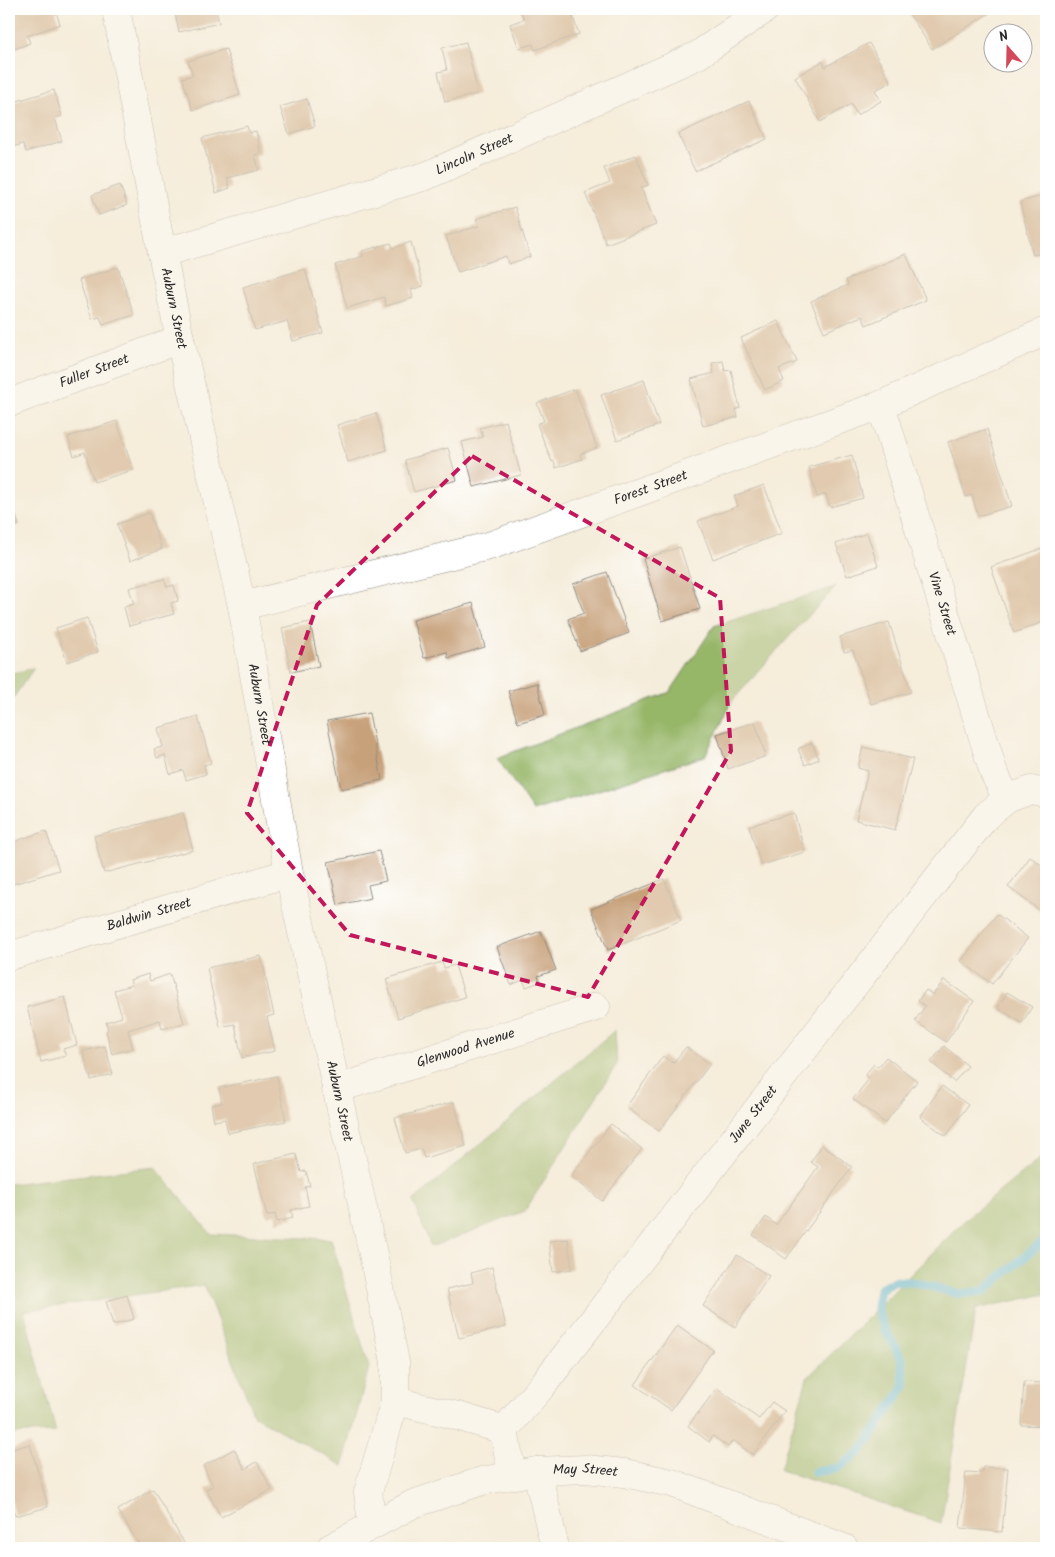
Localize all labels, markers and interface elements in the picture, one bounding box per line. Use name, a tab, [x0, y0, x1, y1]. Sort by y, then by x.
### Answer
north arrow	[982, 22, 1032, 72]
text: N	[996, 25, 1012, 49]
street label: Lincoln Street	[432, 127, 517, 181]
street label: Auburn Street	[154, 266, 193, 352]
street label: Fuller Street	[56, 348, 133, 394]
street label: Forest Street	[611, 464, 691, 511]
street label: Vine Street	[922, 569, 962, 639]
street label: Auburn Street	[241, 662, 277, 747]
street label: Baldwin Street	[104, 891, 195, 937]
street label: Glenwood Avenue	[414, 1022, 518, 1074]
street label: Auburn Street	[320, 1058, 359, 1144]
street label: June Street	[724, 1080, 783, 1148]
street label: May Street	[552, 1458, 620, 1483]

